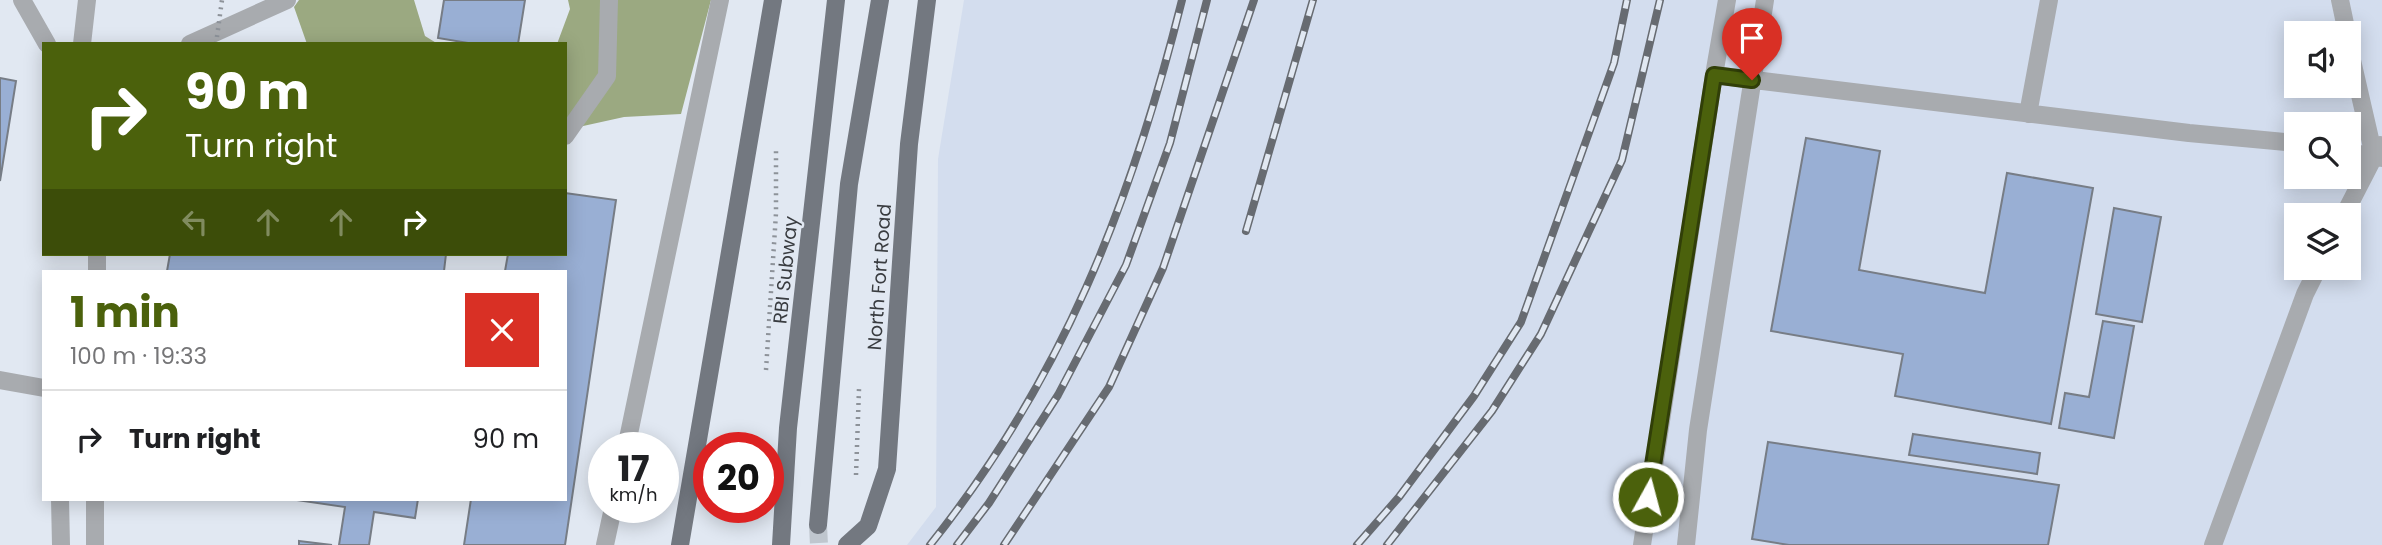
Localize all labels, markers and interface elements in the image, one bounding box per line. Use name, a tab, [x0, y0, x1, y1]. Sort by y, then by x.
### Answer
pin	[1722, 8, 1782, 80]
icon: arrive	[1733, 19, 1771, 57]
map controls	[2284, 21, 2361, 280]
button: sound	[2284, 21, 2361, 98]
text: 90 m	[185, 58, 309, 126]
icon: right	[70, 70, 161, 161]
button: search	[2284, 112, 2361, 189]
text: Turn right	[185, 123, 337, 168]
icon: left	[176, 203, 214, 241]
icon: ahead	[249, 203, 287, 241]
icon: ahead	[322, 203, 360, 241]
icon: right	[395, 203, 433, 241]
street label: North Fort Road	[861, 203, 898, 351]
button: layers	[2284, 203, 2361, 280]
street label: RBI Subway	[766, 215, 805, 325]
text: 1 min	[70, 283, 180, 342]
button: close	[465, 293, 539, 367]
text: 100 m · 19:33	[70, 340, 207, 372]
icon: right	[70, 420, 108, 458]
text: Turn right	[129, 421, 261, 457]
text: 90 m	[473, 421, 539, 457]
speed limit sign: 20	[693, 432, 784, 523]
text: 17	[618, 444, 649, 493]
position arrow	[1611, 460, 1685, 534]
text: km/h	[610, 482, 657, 507]

